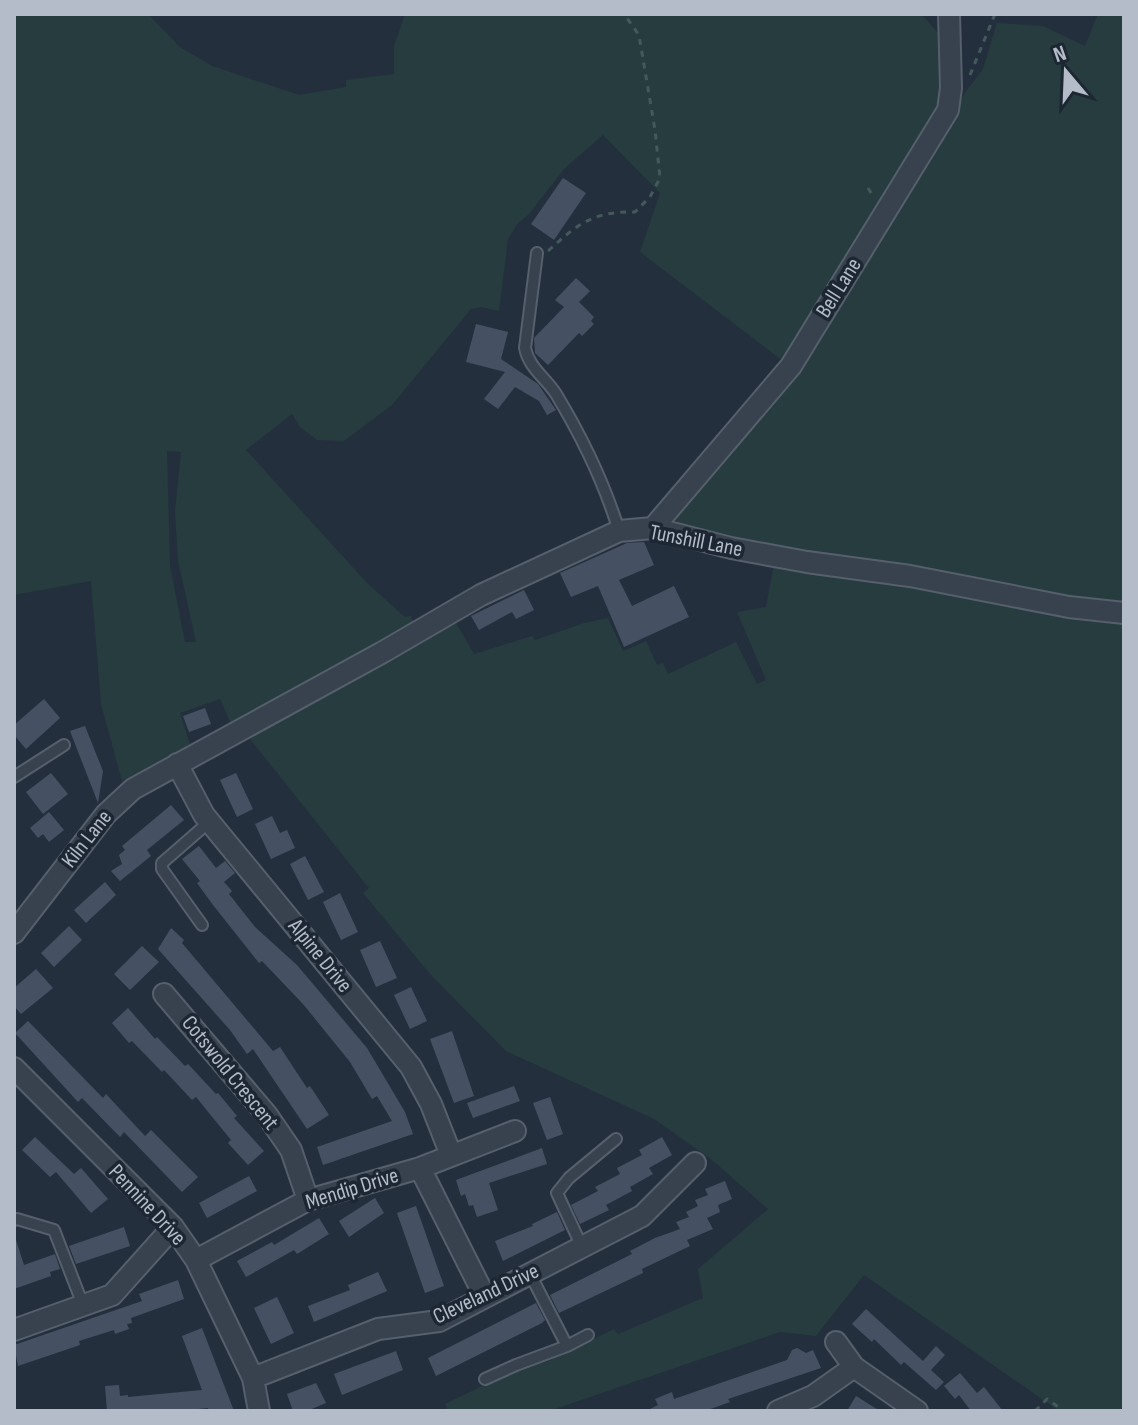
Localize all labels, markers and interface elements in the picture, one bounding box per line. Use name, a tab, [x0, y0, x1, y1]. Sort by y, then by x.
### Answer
north arrow	[1026, 32, 1106, 112]
text: N	[1050, 40, 1070, 69]
street label: Bell Lane	[810, 253, 868, 323]
street label: Tunshill Lane	[647, 519, 745, 563]
street label: Kiln Lane	[56, 805, 118, 873]
street label: Alpine Drive	[281, 913, 358, 998]
street label: Cotswold Crescent	[176, 1010, 285, 1136]
street label: Pennine Drive	[103, 1159, 191, 1251]
street label: Mendip Drive	[302, 1162, 402, 1216]
street label: Cleveland Drive	[429, 1258, 543, 1330]

